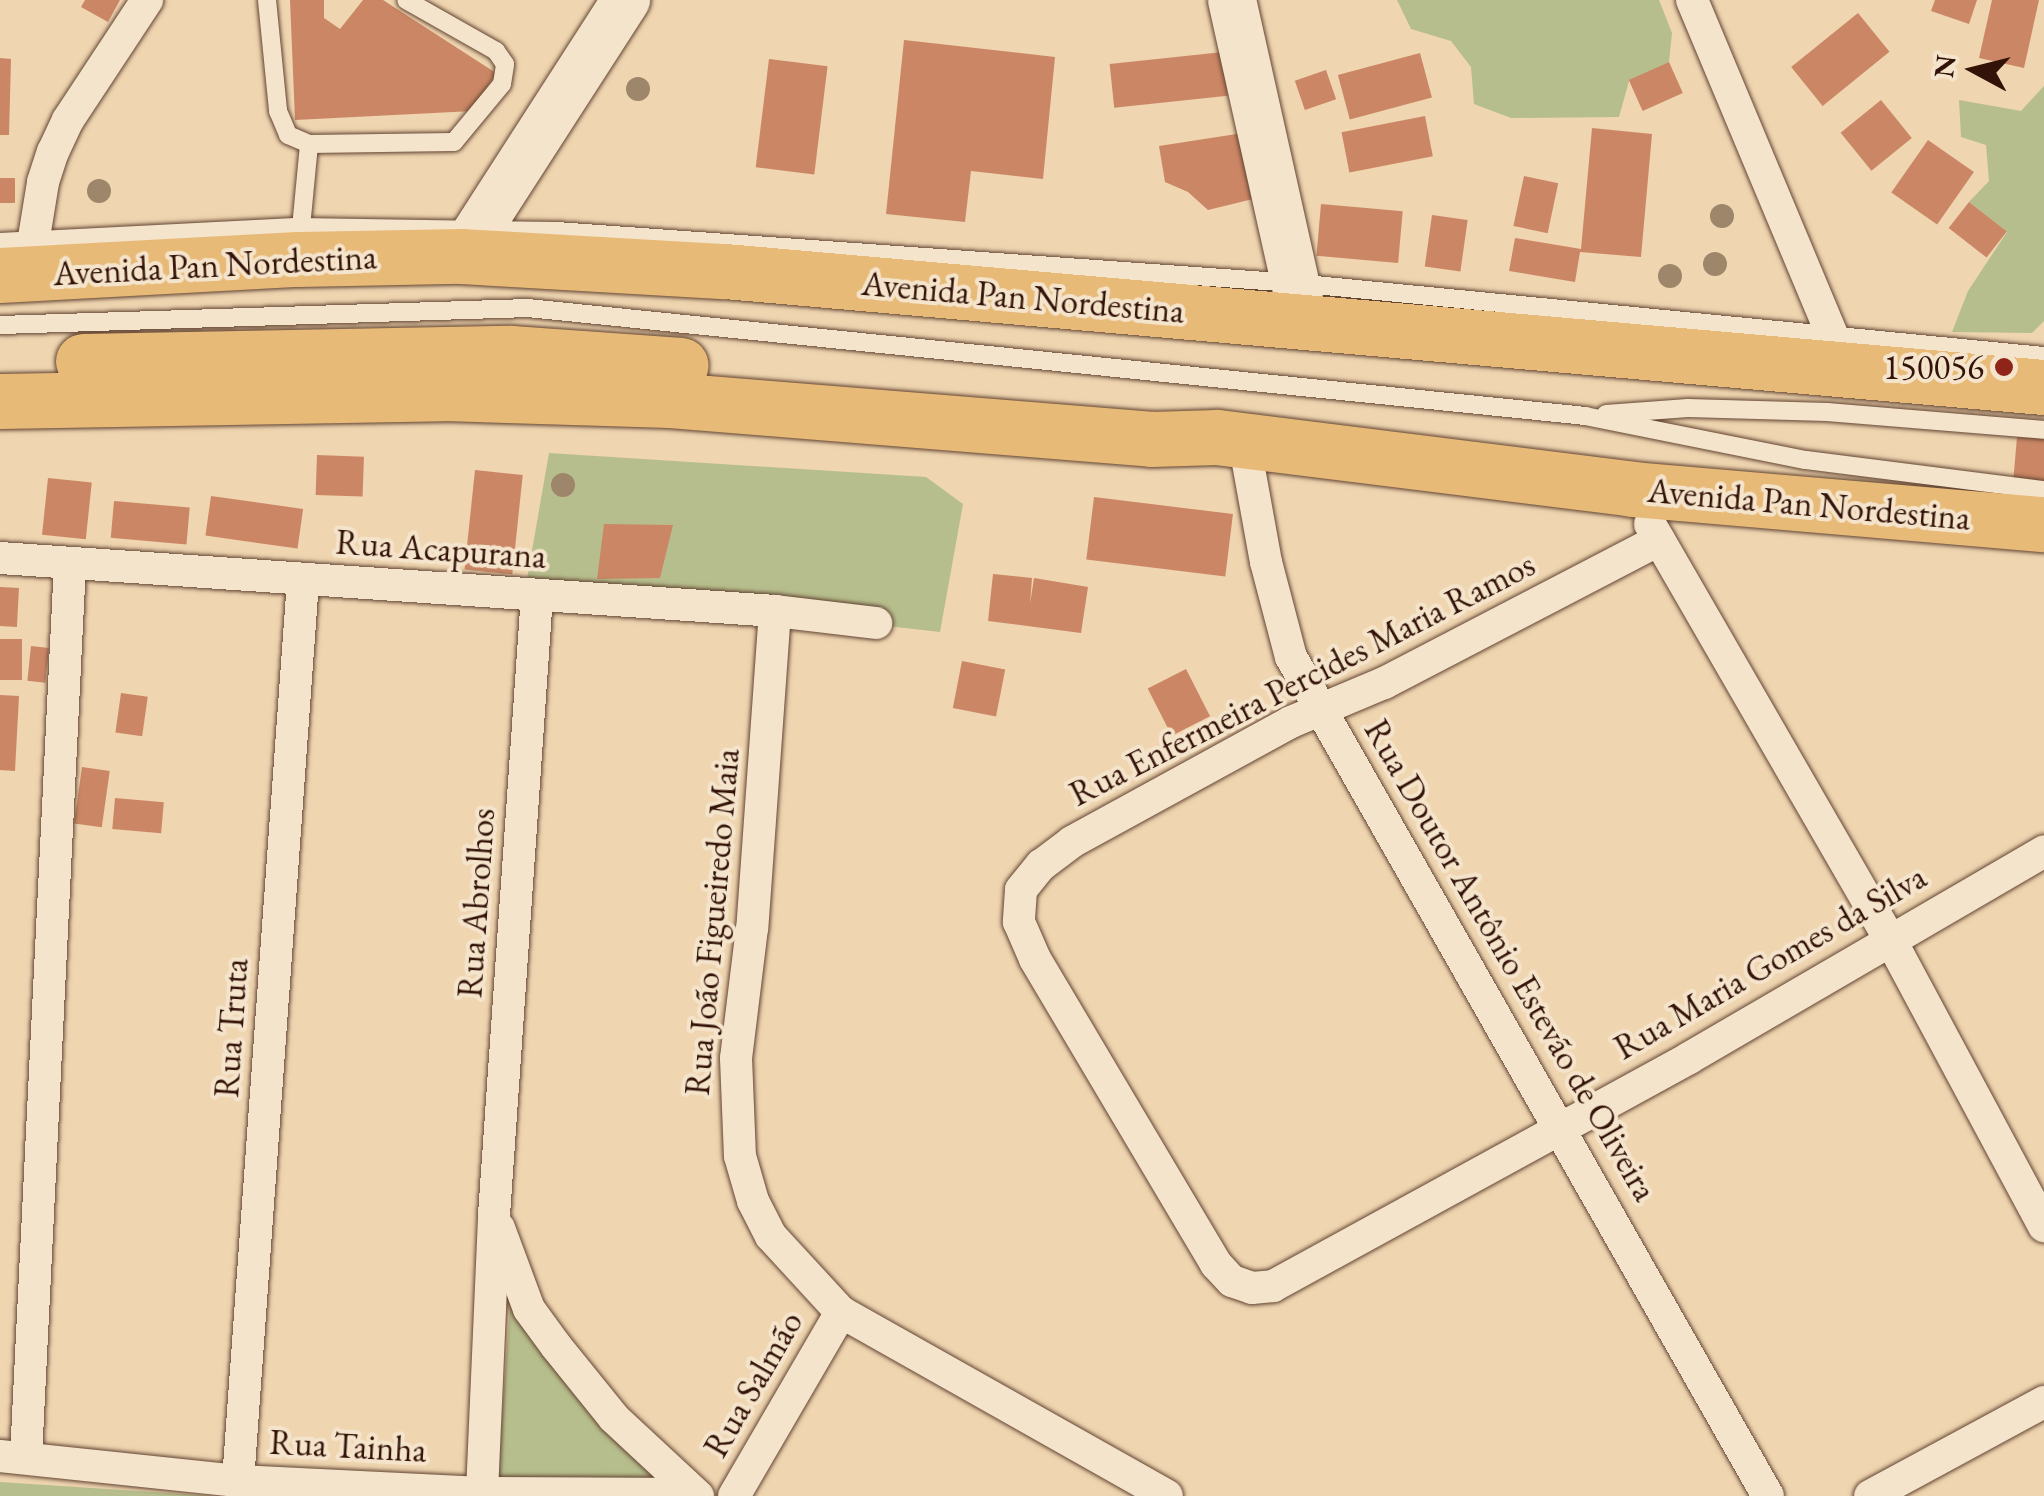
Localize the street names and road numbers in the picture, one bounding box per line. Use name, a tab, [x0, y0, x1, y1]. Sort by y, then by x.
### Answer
street label: Avenida Pan Nordestina	[52, 236, 378, 294]
street label: Avenida Pan Nordestina	[860, 262, 1186, 332]
street label: Avenida Pan Nordestina	[1646, 469, 1972, 539]
street label: Rua Acapurana	[334, 521, 548, 577]
street label: Rua Enfermeira Percides Maria Ramos	[1062, 543, 1542, 815]
street label: Rua Doutor Antônio Estevão de Oliveira	[1356, 712, 1666, 1208]
street label: Rua João Figueiredo Maia	[676, 747, 748, 1097]
street label: Rua Abrolhos	[448, 807, 504, 999]
street label: Rua Maria Gomes da Silva	[1607, 856, 1933, 1068]
street label: Rua Truta	[205, 957, 257, 1099]
street label: Rua Salmão	[694, 1304, 812, 1464]
street label: Rua Tainha	[268, 1421, 428, 1471]

